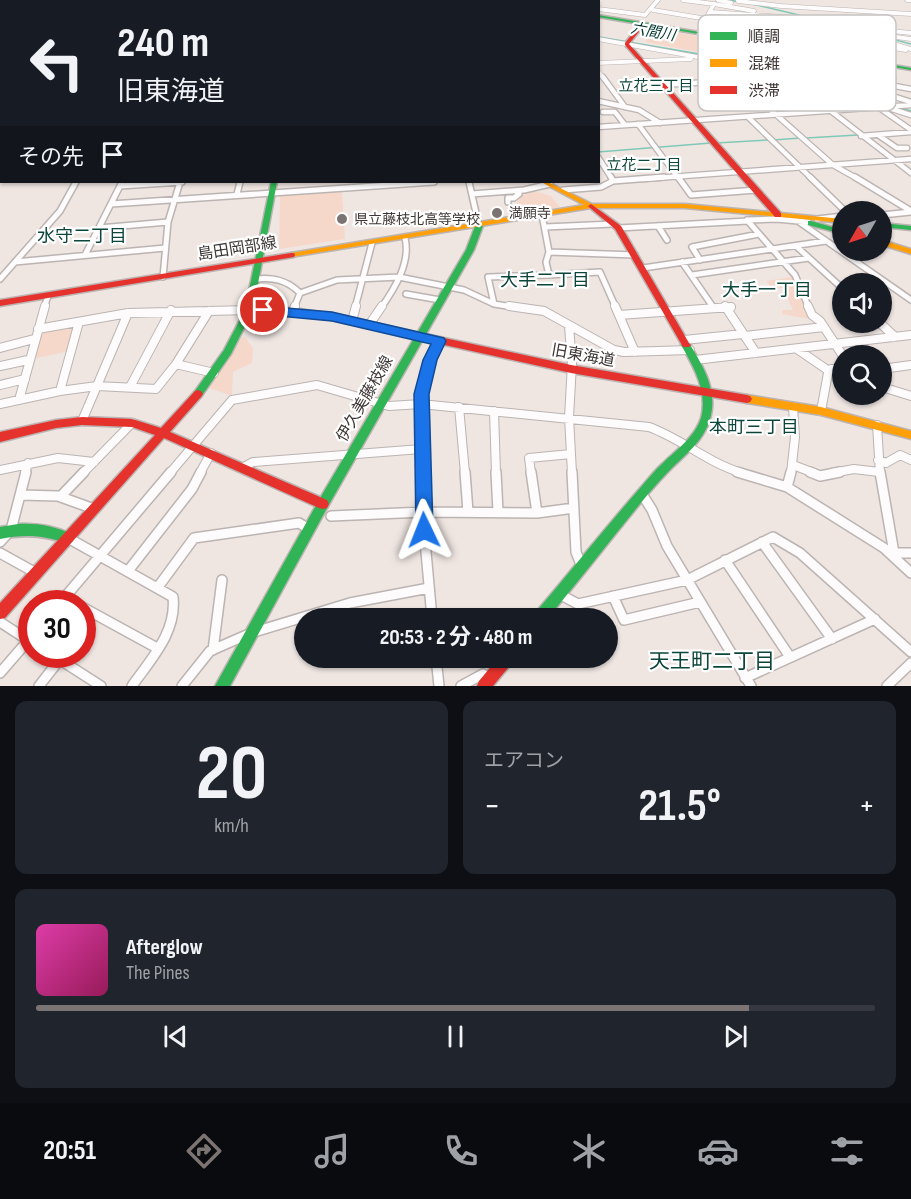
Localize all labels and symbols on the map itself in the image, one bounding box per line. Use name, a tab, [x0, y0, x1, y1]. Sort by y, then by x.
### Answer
legend	[698, 15, 896, 111]
water label: 六間川	[629, 19, 679, 46]
text: 順調	[748, 28, 780, 47]
text: 混雑	[748, 55, 780, 74]
district label: 立花三丁目	[618, 77, 694, 96]
text: 渋滞	[748, 82, 780, 101]
district label: 立花二丁目	[606, 156, 682, 175]
north arrow	[832, 201, 892, 261]
place label: 満願寺	[509, 205, 551, 222]
marker: 満願寺	[490, 206, 504, 220]
place label: 県立藤枝北高等学校	[354, 211, 480, 228]
marker: 県立藤枝北高等学校	[335, 212, 349, 226]
district label: 水守二丁目	[37, 226, 127, 247]
street label: 島田岡部線	[196, 233, 278, 265]
district label: 大手二丁目	[500, 270, 590, 291]
district label: 大手一丁目	[722, 280, 812, 301]
pin	[237, 284, 288, 335]
street label: 旧東海道	[550, 341, 616, 371]
street label: 伊久美藤枝線	[333, 353, 397, 445]
district label: 本町三丁目	[709, 417, 799, 438]
position arrow	[392, 498, 456, 562]
speed limit sign: 30	[18, 590, 96, 668]
district label: 天王町二丁目	[649, 649, 775, 674]

